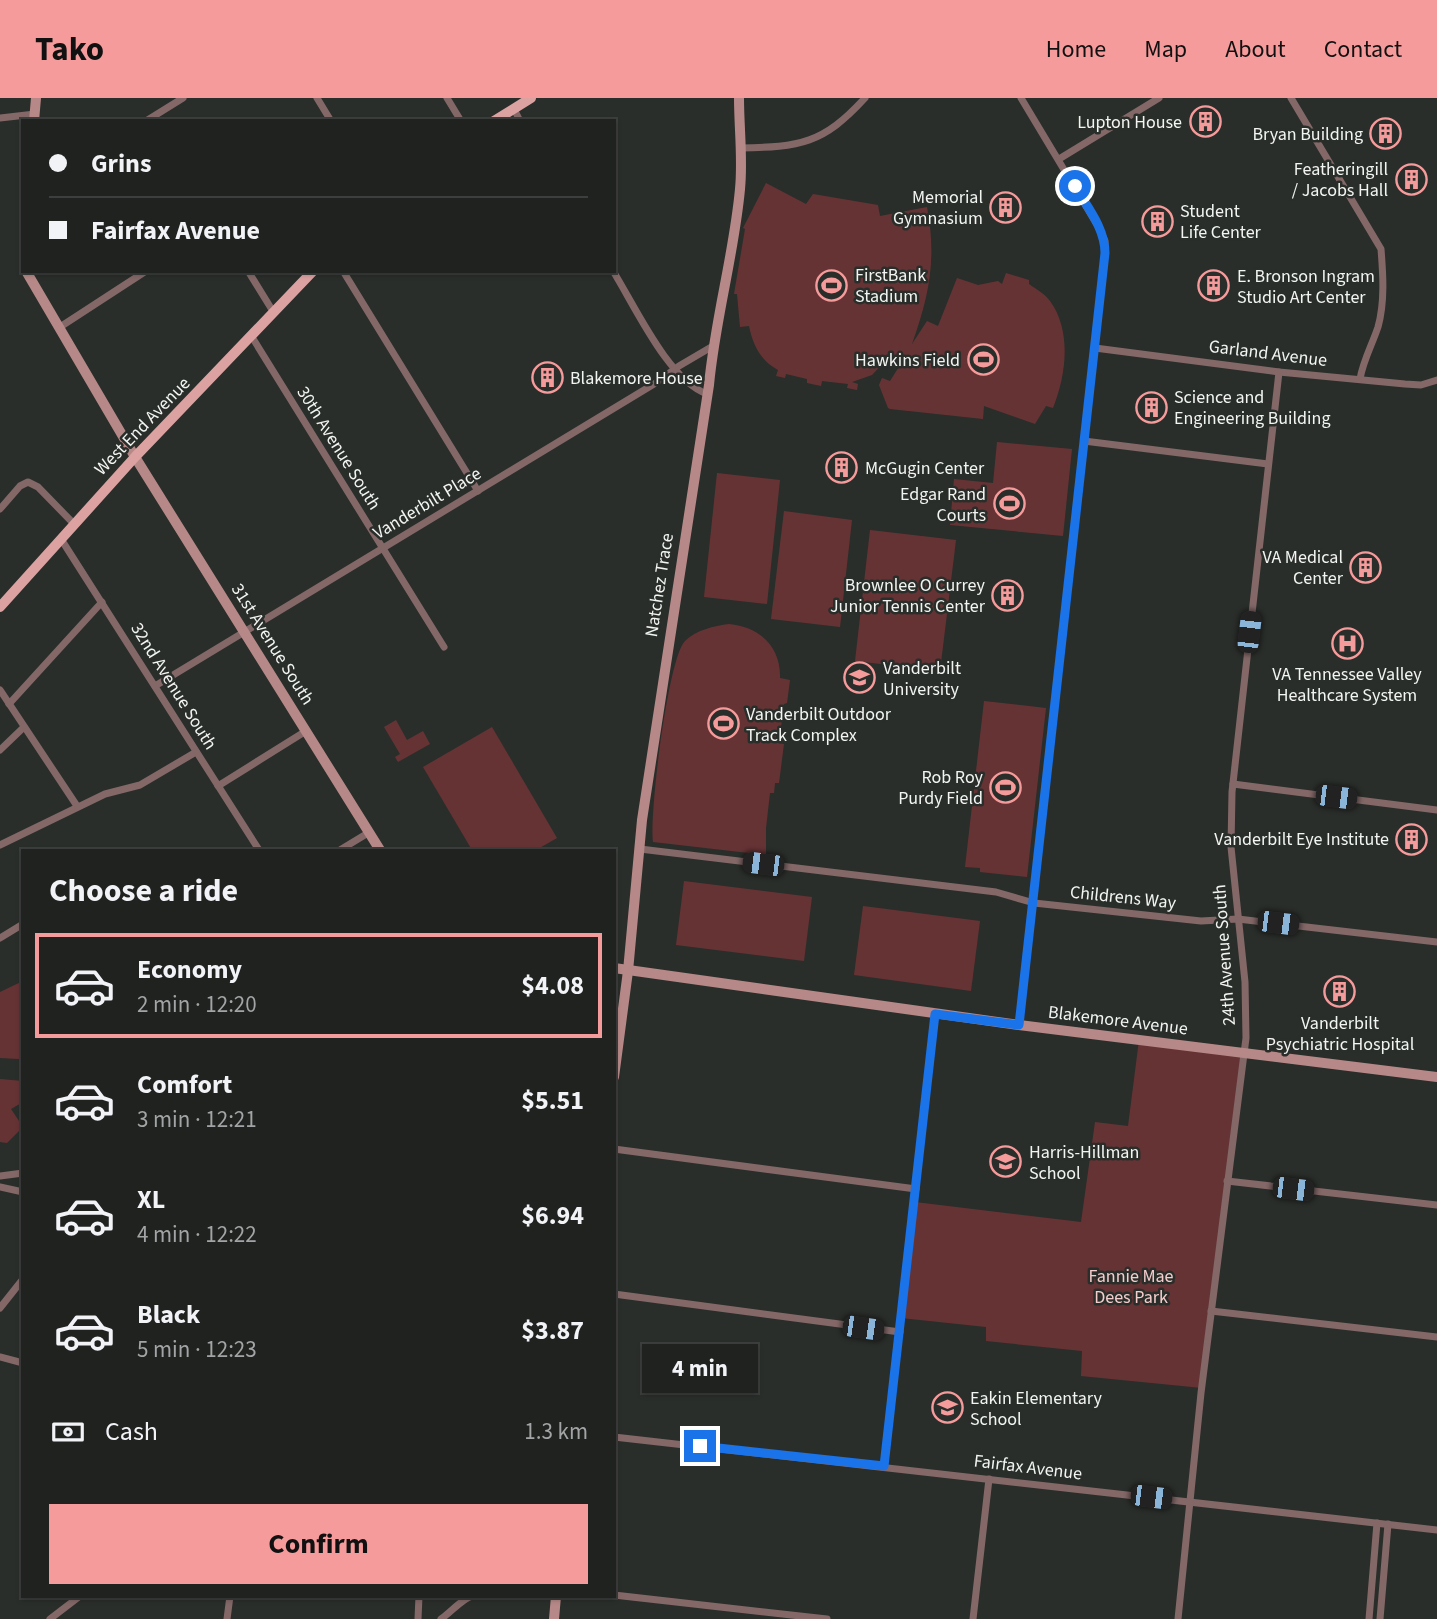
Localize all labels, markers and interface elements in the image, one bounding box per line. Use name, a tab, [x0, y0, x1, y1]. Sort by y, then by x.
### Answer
text: Tako	[35, 26, 104, 73]
text: Home	[1046, 32, 1106, 67]
text: Map	[1144, 32, 1187, 67]
text: About	[1225, 32, 1286, 67]
text: Contact	[1324, 32, 1402, 67]
building icon: Lupton House	[1188, 105, 1222, 139]
place label: Lupton House	[1077, 110, 1182, 135]
building icon: Bryan Building	[1369, 117, 1403, 151]
place label: Bryan Building	[1252, 122, 1363, 147]
text: Grins	[91, 145, 152, 182]
place label: Featheringill / Jacobs Hall	[1292, 157, 1388, 203]
building icon: Featheringill / Jacobs Hall	[1394, 162, 1428, 196]
route start	[1059, 170, 1091, 202]
place label: Memorial Gymnasium	[893, 185, 983, 231]
building icon: Memorial Gymnasium	[989, 190, 1023, 224]
place label: Student Life Center	[1180, 199, 1262, 245]
building icon: Student Life Center	[1140, 204, 1174, 238]
text: Fairfax Avenue	[91, 212, 260, 249]
place label: FirstBank Stadium	[855, 263, 926, 309]
place label: E. Bronson Ingram Studio Art Center	[1237, 264, 1375, 310]
sports icon: FirstBank Stadium	[815, 268, 849, 302]
building icon: E. Bronson Ingram Studio Art Center	[1197, 269, 1231, 303]
street label: Garland Avenue	[1207, 334, 1329, 373]
sports icon: Hawkins Field	[966, 343, 1000, 377]
place label: Hawkins Field	[855, 348, 960, 373]
building icon: Blakemore House	[530, 361, 564, 395]
place label: Blakemore House	[570, 366, 703, 391]
street label: West End Avenue	[89, 371, 196, 481]
street label: 30th Avenue South	[290, 382, 387, 515]
place label: Science and Engineering Building	[1174, 385, 1330, 431]
building icon: Science and Engineering Building	[1134, 390, 1168, 424]
building icon: McGugin Center	[825, 451, 859, 485]
place label: McGugin Center	[865, 456, 985, 481]
street label: Vanderbilt Place	[368, 461, 486, 546]
place label: Edgar Rand Courts	[900, 482, 986, 528]
sports icon: Edgar Rand Courts	[992, 487, 1026, 521]
street label: Natchez Trace	[639, 531, 680, 639]
place label: VA Medical Center	[1262, 545, 1344, 591]
building icon: VA Medical Center	[1349, 550, 1383, 584]
place label: Brownlee O Currey Junior Tennis Center	[830, 573, 986, 619]
building icon: Brownlee O Currey Junior Tennis Center	[991, 578, 1025, 612]
street label: 31st Avenue South	[225, 579, 320, 710]
car	[1237, 610, 1262, 654]
street label: 32nd Avenue South	[124, 618, 223, 755]
hospital icon: VA Tennessee Valley Healthcare System	[1330, 626, 1364, 660]
place label: Vanderbilt University	[883, 656, 961, 702]
school or university icon: Vanderbilt University	[843, 661, 877, 695]
place label: VA Tennessee Valley Healthcare System	[1272, 662, 1422, 708]
place label: Vanderbilt Outdoor Track Complex	[746, 702, 892, 748]
sports icon: Vanderbilt Outdoor Track Complex	[706, 707, 740, 741]
place label: Rob Roy Purdy Field	[898, 765, 984, 811]
sports icon: Rob Roy Purdy Field	[989, 770, 1023, 804]
car	[1314, 784, 1359, 810]
building icon: Vanderbilt Eye Institute	[1395, 822, 1429, 856]
place label: Vanderbilt Eye Institute	[1214, 827, 1389, 852]
car	[741, 851, 786, 877]
text: Choose a ride	[49, 868, 238, 914]
street label: Childrens Way	[1069, 880, 1178, 916]
street label: 24th Avenue South	[1207, 884, 1242, 1026]
car	[1256, 910, 1301, 936]
text: Economy	[137, 951, 242, 988]
icon: car	[53, 954, 116, 1017]
text: $4.08	[521, 967, 584, 1004]
building icon: Vanderbilt Psychiatric Hospital	[1323, 975, 1357, 1009]
text: 2 min · 12:20	[137, 988, 257, 1021]
street label: Blakemore Avenue	[1047, 1000, 1189, 1041]
place label: Vanderbilt Psychiatric Hospital	[1266, 1011, 1414, 1057]
text: Comfort	[137, 1066, 232, 1103]
icon: car	[53, 1069, 116, 1132]
text: $5.51	[521, 1082, 584, 1119]
text: 3 min · 12:21	[137, 1103, 257, 1136]
place label: Harris-Hillman School	[1029, 1140, 1139, 1186]
school or university icon: Harris-Hillman School	[989, 1145, 1023, 1179]
car	[1271, 1176, 1316, 1202]
text: XL	[137, 1181, 165, 1218]
icon: car	[53, 1184, 116, 1247]
text: $6.94	[521, 1197, 584, 1234]
text: 4 min · 12:22	[137, 1218, 257, 1251]
park label: Fannie Mae Dees Park	[1088, 1264, 1174, 1310]
text: Black	[137, 1296, 200, 1333]
icon: car	[53, 1299, 116, 1362]
text: $3.87	[521, 1312, 584, 1349]
car	[841, 1315, 886, 1341]
text: 5 min · 12:23	[137, 1333, 257, 1366]
callout: 4 min	[642, 1344, 758, 1394]
text: 4 min	[672, 1352, 728, 1385]
place label: Eakin Elementary School	[970, 1386, 1103, 1432]
school or university icon: Eakin Elementary School	[930, 1391, 964, 1425]
icon: cash	[49, 1413, 87, 1451]
text: Cash	[105, 1413, 158, 1450]
text: 1.3 km	[524, 1415, 588, 1448]
route end	[684, 1430, 716, 1462]
street label: Fairfax Avenue	[972, 1448, 1084, 1487]
car	[1129, 1484, 1174, 1510]
button: Confirm	[49, 1504, 588, 1584]

